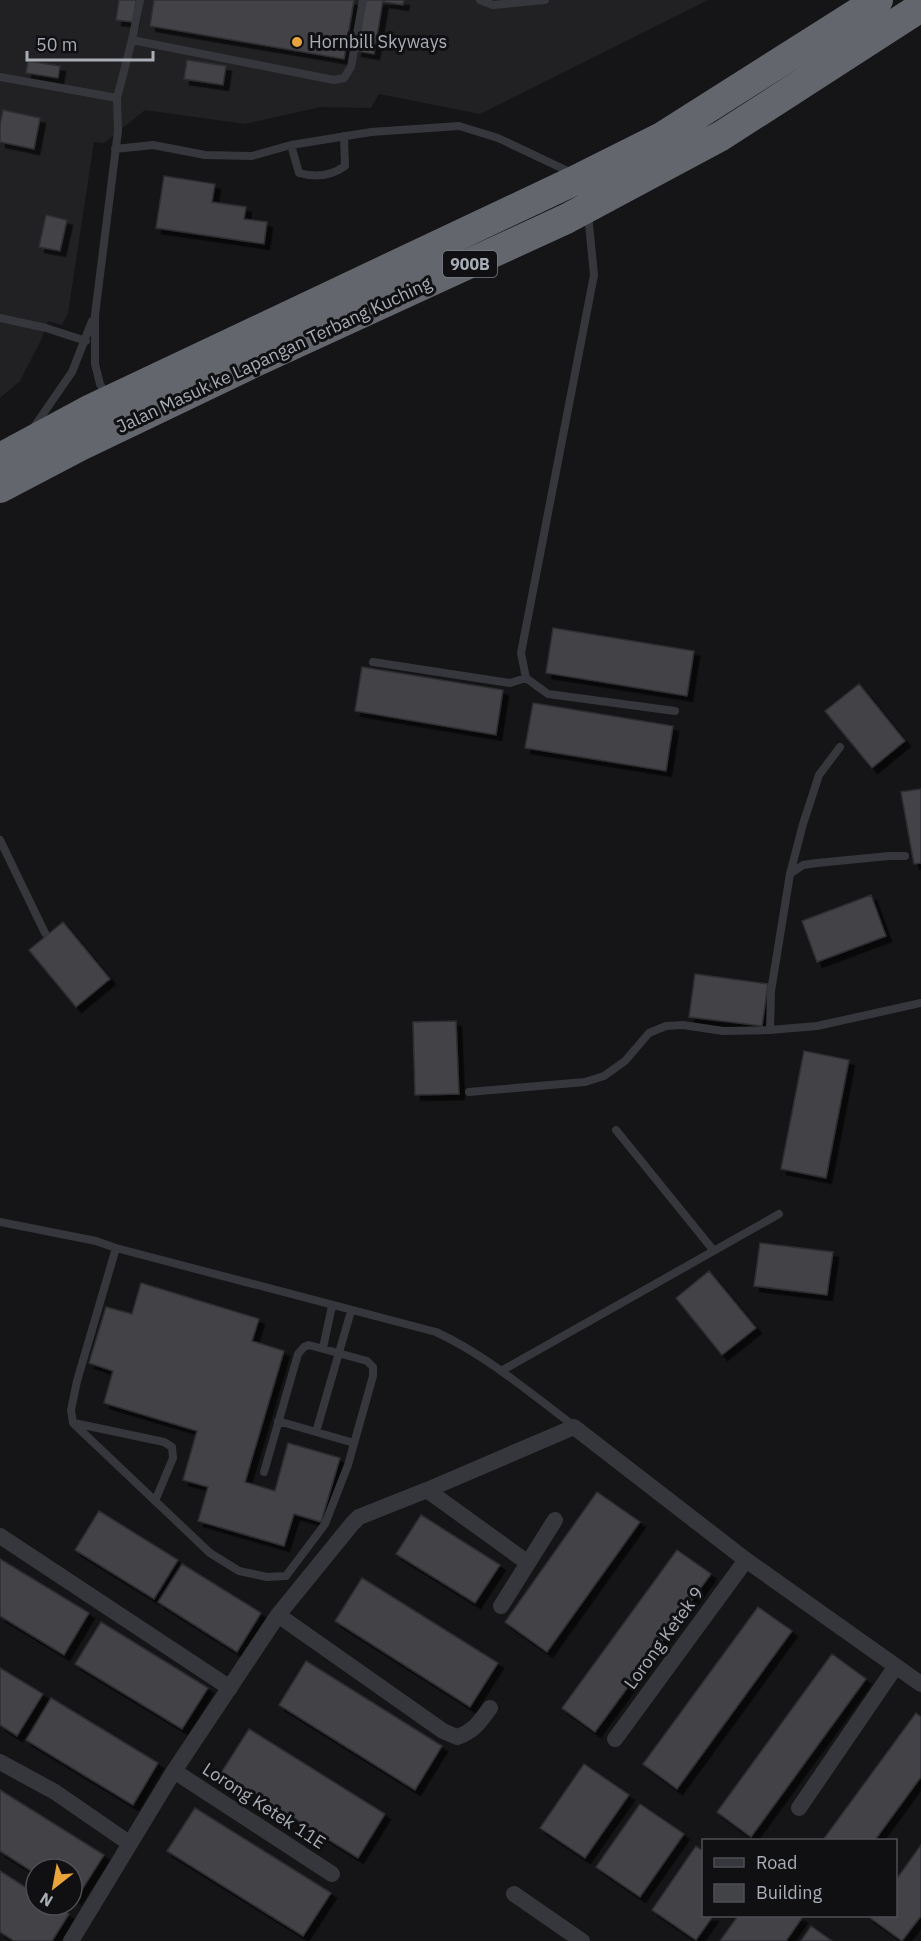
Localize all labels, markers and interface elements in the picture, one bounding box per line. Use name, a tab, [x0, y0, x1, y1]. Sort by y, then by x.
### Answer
scale bar	[27, 24, 153, 62]
place label: Hornbill Skyways	[309, 30, 447, 53]
text: 50 m	[36, 33, 78, 56]
marker: Hornbill Skyways	[290, 35, 304, 49]
road number: 900B	[443, 251, 497, 277]
street label: Jalan Masuk ke Lapangan Terbang Kuching	[113, 271, 435, 438]
street label: Lorong Ketek 9	[619, 1582, 708, 1693]
street label: Lorong Ketek 11E	[198, 1757, 330, 1854]
legend	[702, 1839, 897, 1917]
text: Road	[756, 1851, 797, 1874]
north arrow	[24, 1857, 84, 1917]
text: Building	[756, 1881, 823, 1904]
text: N	[36, 1888, 56, 1911]

